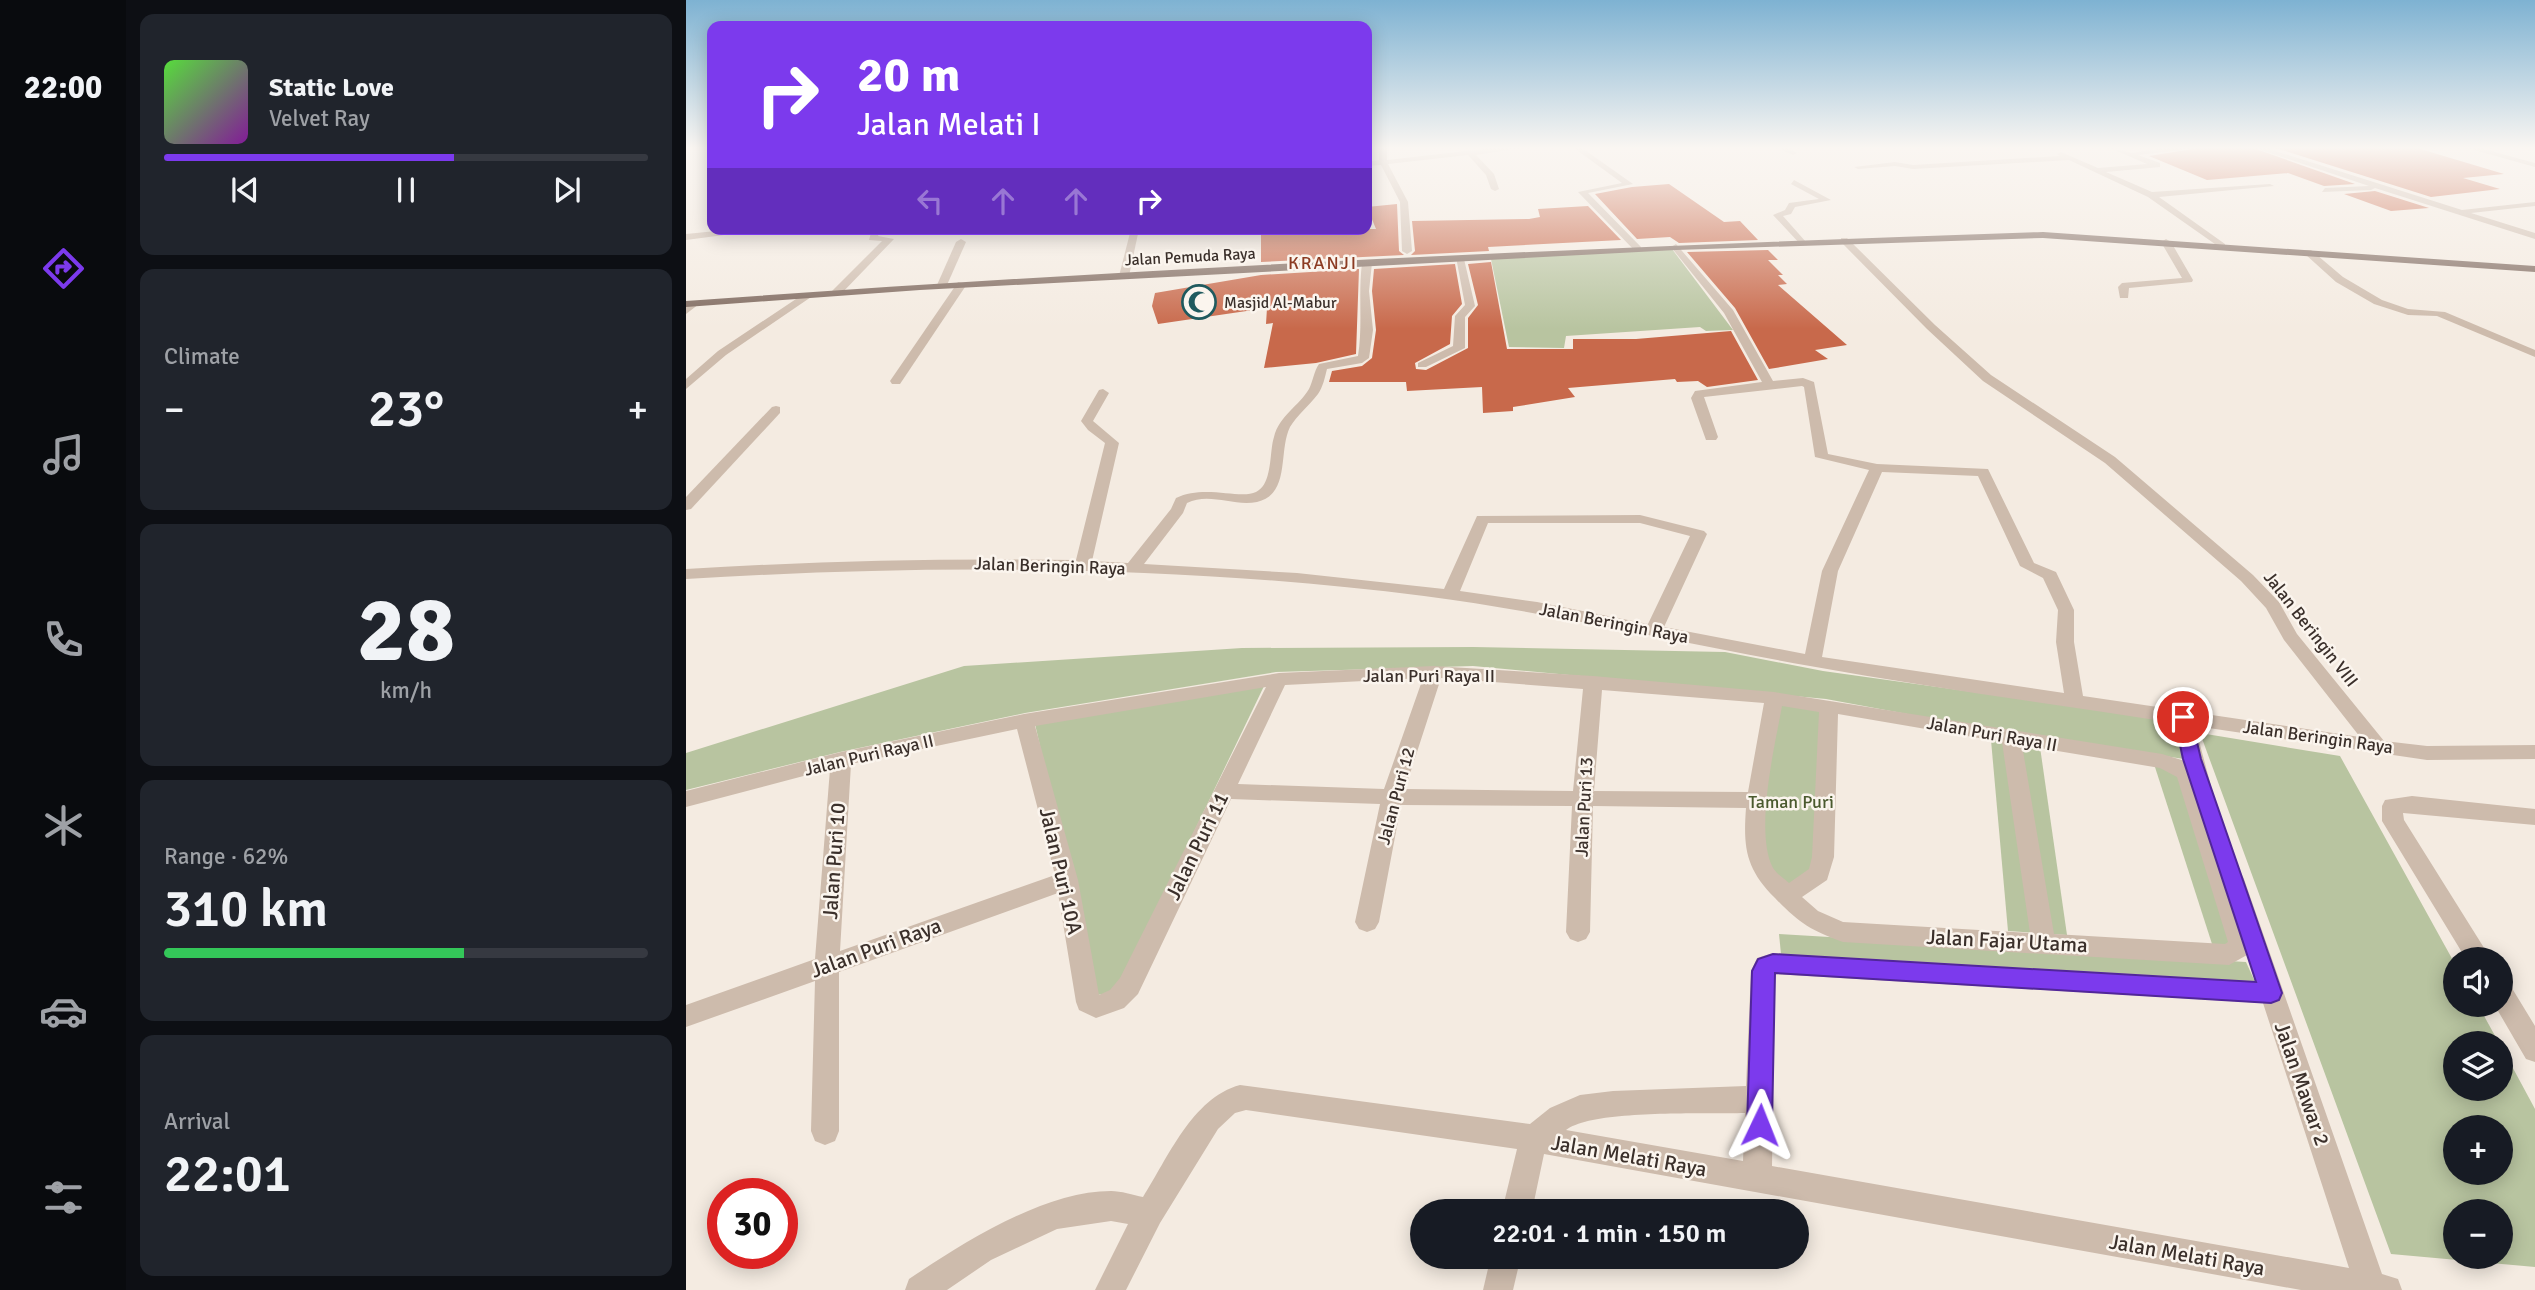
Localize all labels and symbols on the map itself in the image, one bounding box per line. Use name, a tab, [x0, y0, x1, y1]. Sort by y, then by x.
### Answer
street label: Jalan Pemuda Raya	[1124, 244, 1256, 270]
district label: KRANJI	[1288, 252, 1358, 274]
mosque icon: Masjid Al-Mabur	[1180, 283, 1218, 321]
place label: Masjid Al-Mabur	[1224, 293, 1337, 313]
street label: Jalan Beringin Raya	[974, 552, 1126, 580]
street label: Jalan Beringin VIII	[2259, 567, 2363, 691]
street label: Jalan Beringin Raya	[1538, 598, 1690, 648]
street label: Jalan Puri Raya II	[1363, 665, 1495, 687]
pin	[2153, 687, 2213, 747]
street label: Jalan Puri Raya II	[1925, 712, 2059, 756]
street label: Jalan Beringin Raya	[2241, 716, 2395, 758]
street label: Jalan Puri Raya II	[802, 729, 936, 781]
street label: Jalan Puri 12	[1372, 745, 1420, 847]
street label: Jalan Puri 13	[1570, 757, 1598, 857]
street label: Jalan Puri 11	[1160, 788, 1234, 904]
park label: Taman Puri	[1748, 791, 1834, 813]
street label: Jalan Puri 10	[817, 802, 851, 920]
street label: Jalan Puri 10A	[1034, 805, 1088, 937]
street label: Jalan Puri Raya	[807, 912, 945, 984]
street label: Jalan Fajar Utama	[1926, 924, 2088, 958]
street label: Jalan Mawar 2	[2269, 1019, 2335, 1149]
position arrow	[1723, 1088, 1797, 1162]
street label: Jalan Melati Raya	[1549, 1130, 1709, 1182]
speed limit sign: 30	[707, 1178, 798, 1269]
street label: Jalan Melati Raya	[2107, 1229, 2267, 1281]

